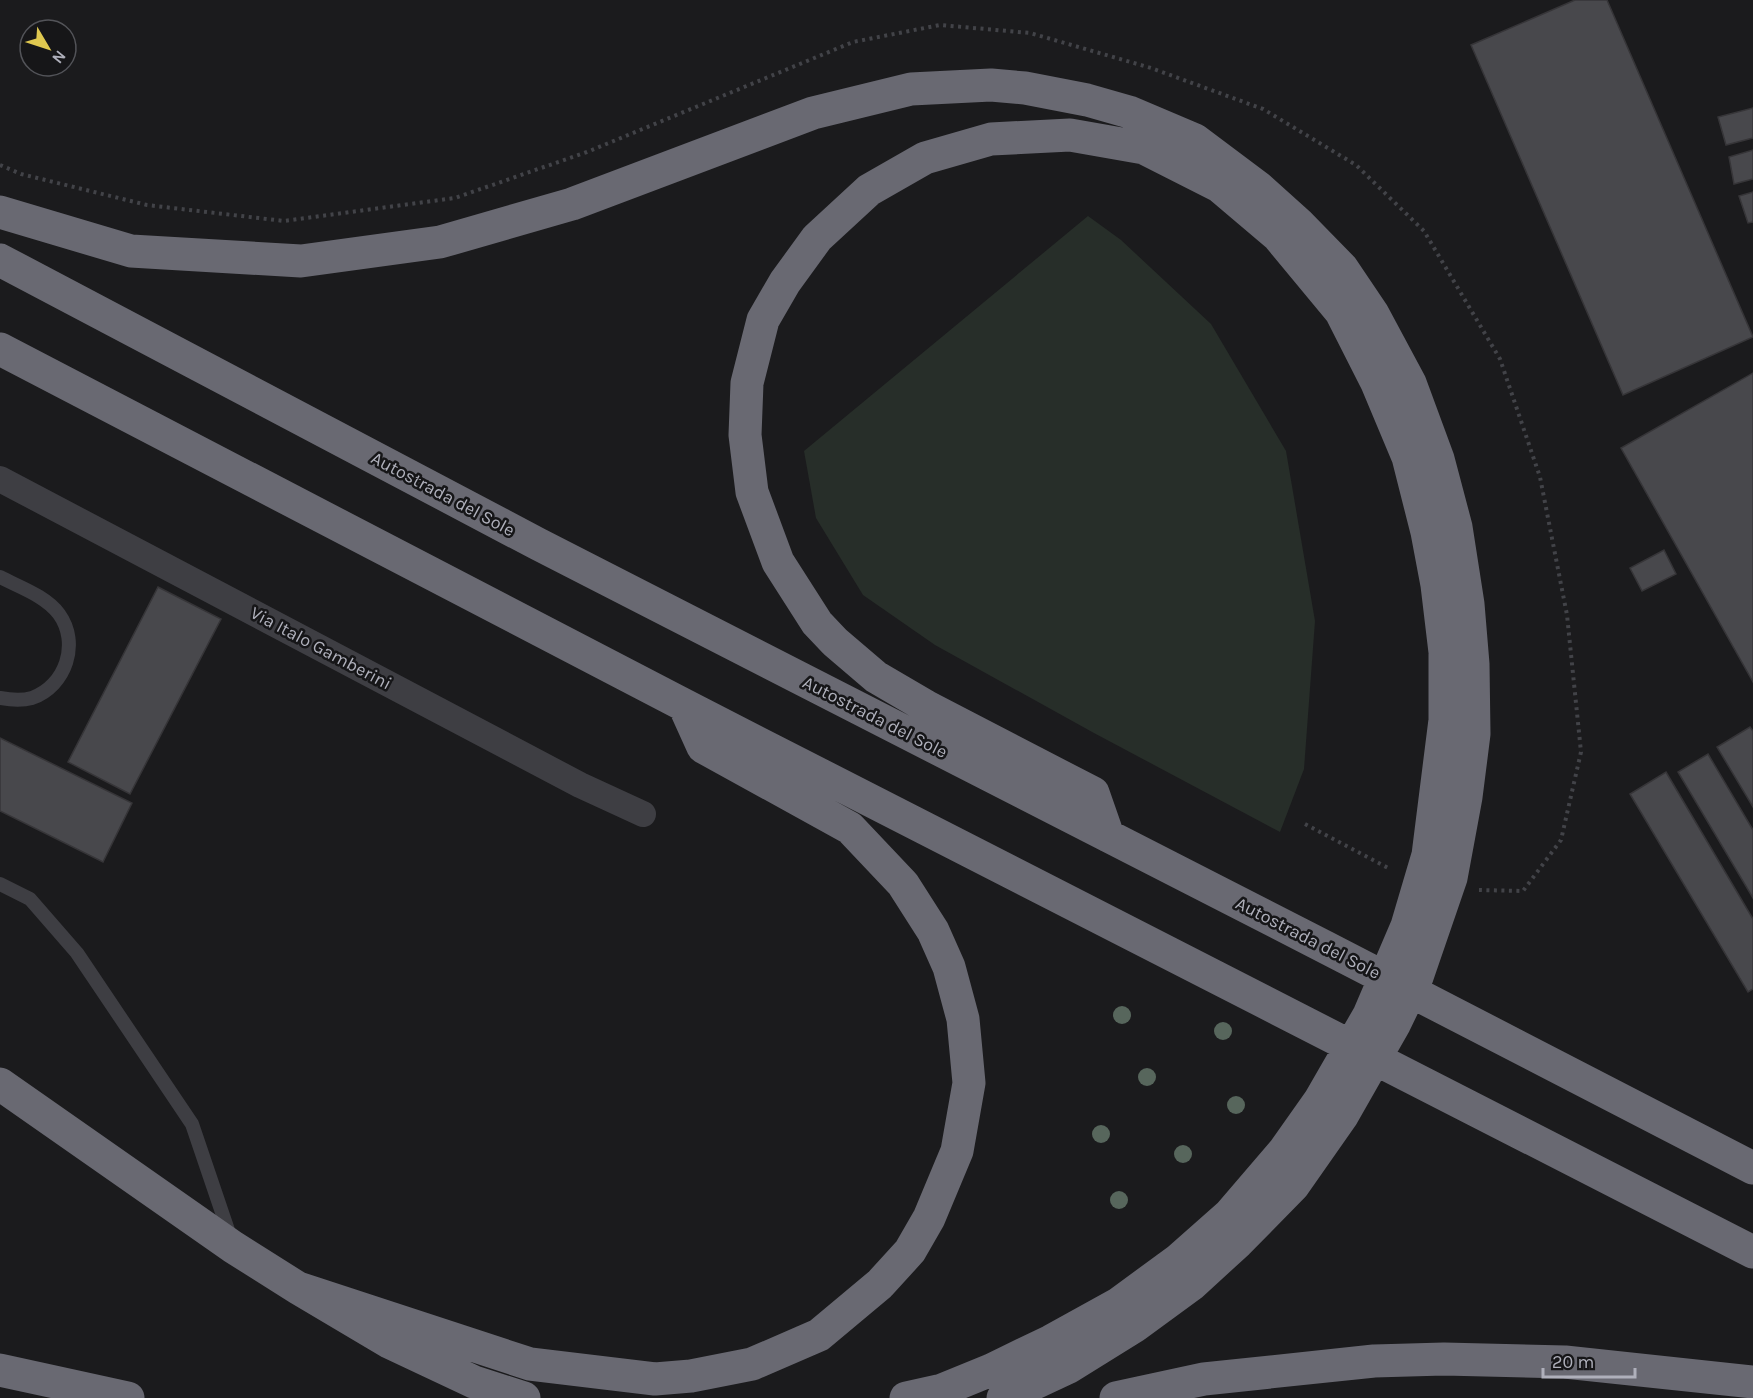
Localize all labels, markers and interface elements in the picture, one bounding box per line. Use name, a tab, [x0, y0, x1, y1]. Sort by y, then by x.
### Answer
north arrow	[18, 18, 78, 78]
text: N	[48, 47, 70, 68]
street label: Autostrada del Sole	[367, 447, 519, 541]
street label: Via Italo Gamberini	[247, 601, 395, 695]
street label: Autostrada del Sole	[799, 671, 951, 763]
street label: Autostrada del Sole	[1232, 892, 1384, 984]
scale bar	[1543, 1341, 1634, 1379]
text: 20 m	[1552, 1351, 1594, 1373]

